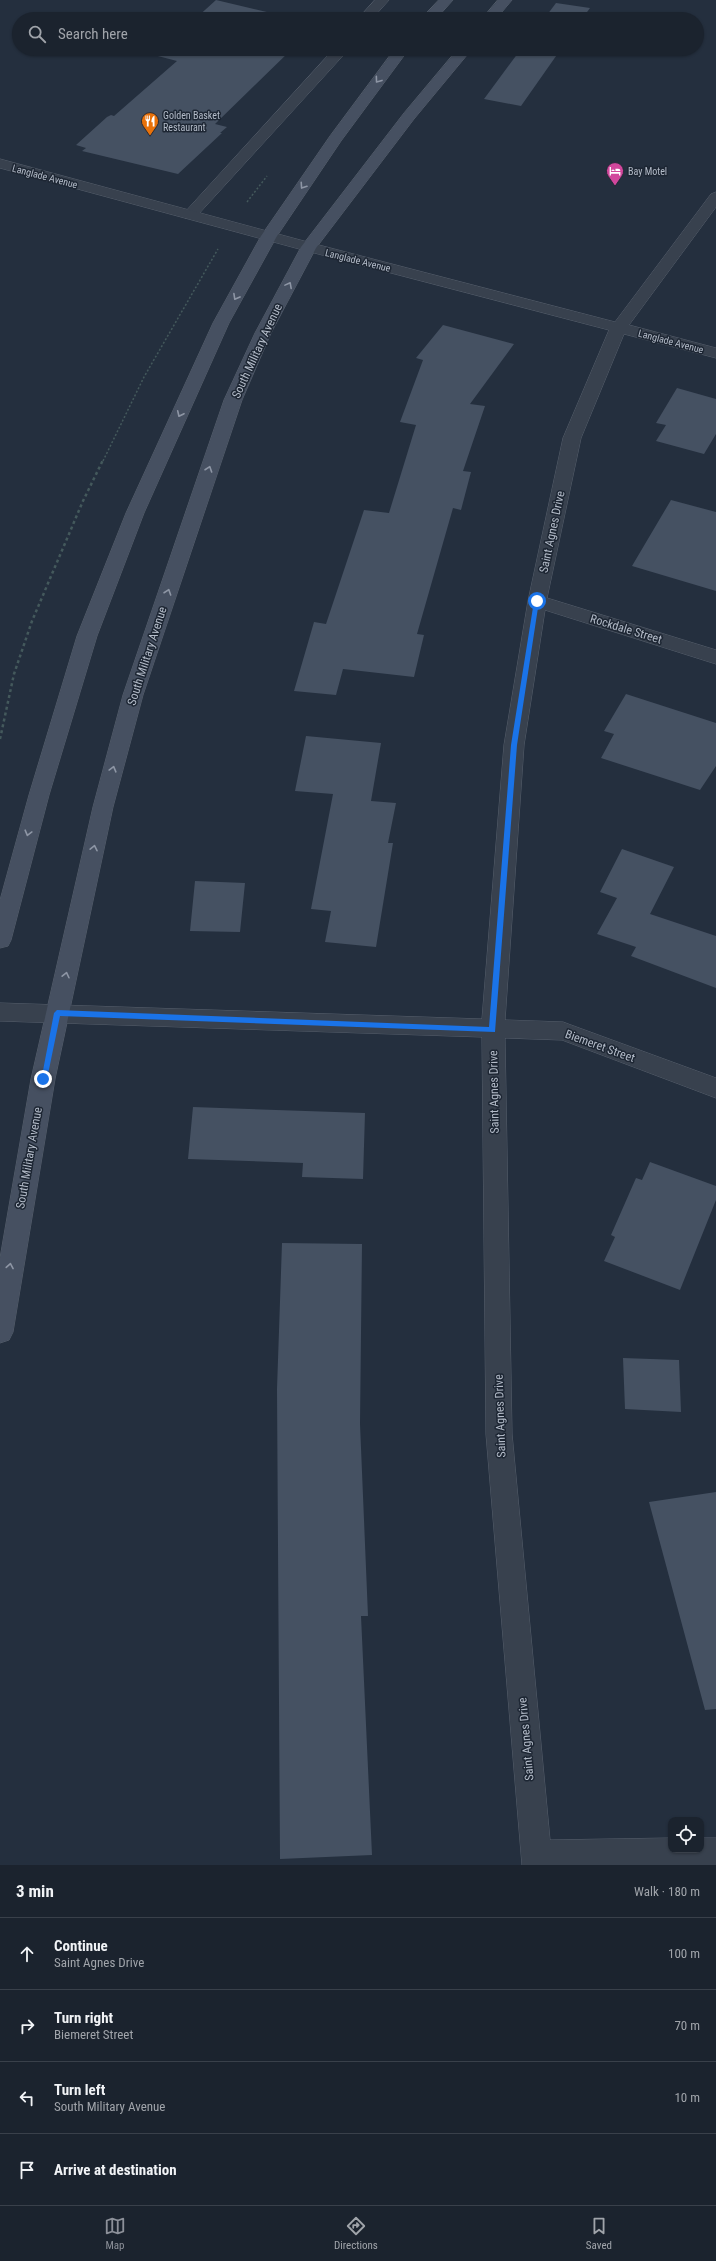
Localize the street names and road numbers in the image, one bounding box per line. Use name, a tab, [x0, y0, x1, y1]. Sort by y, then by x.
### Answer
street label: Langlade Avenue	[11, 162, 79, 191]
street label: Langlade Avenue	[324, 247, 392, 274]
street label: South Military Avenue	[229, 301, 285, 401]
street label: Langlade Avenue	[637, 327, 705, 356]
street label: Saint Agnes Drive	[536, 489, 568, 574]
street label: South Military Avenue	[124, 605, 170, 707]
street label: Rockdale Street	[588, 611, 664, 647]
street label: Biemeret Street	[563, 1027, 637, 1065]
street label: Saint Agnes Drive	[486, 1050, 502, 1134]
street label: South Military Avenue	[13, 1106, 45, 1210]
street label: Saint Agnes Drive	[492, 1374, 508, 1458]
street label: Saint Agnes Drive	[515, 1697, 537, 1781]

